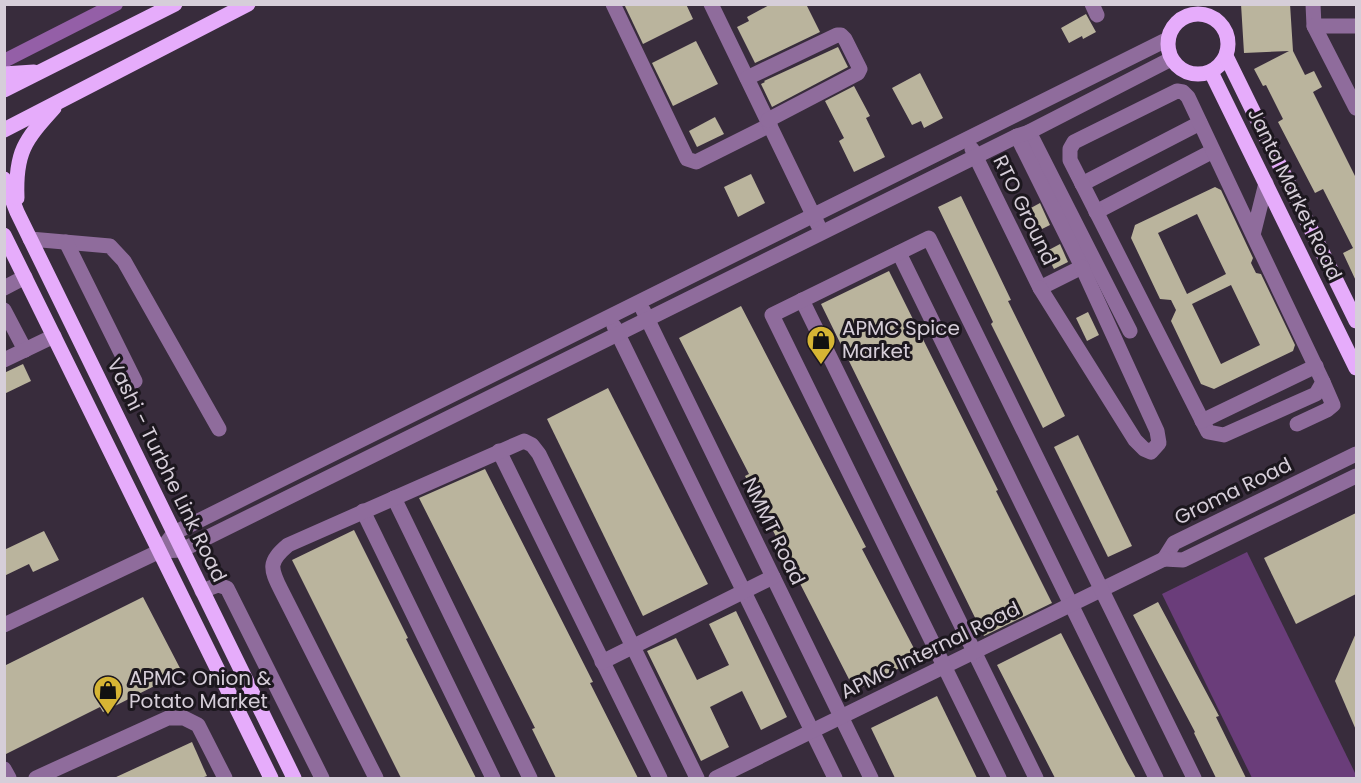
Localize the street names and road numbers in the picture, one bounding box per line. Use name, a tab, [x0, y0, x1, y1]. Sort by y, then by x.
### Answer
street label: Janta Market Road	[1241, 103, 1349, 285]
street label: RTO Ground	[986, 150, 1064, 270]
street label: Vashi - Turbhe Link Road	[100, 353, 234, 587]
street label: Groma Road	[1170, 451, 1296, 531]
street label: NMMT Road	[736, 472, 812, 590]
street label: APMC Internal Road	[836, 594, 1024, 706]

